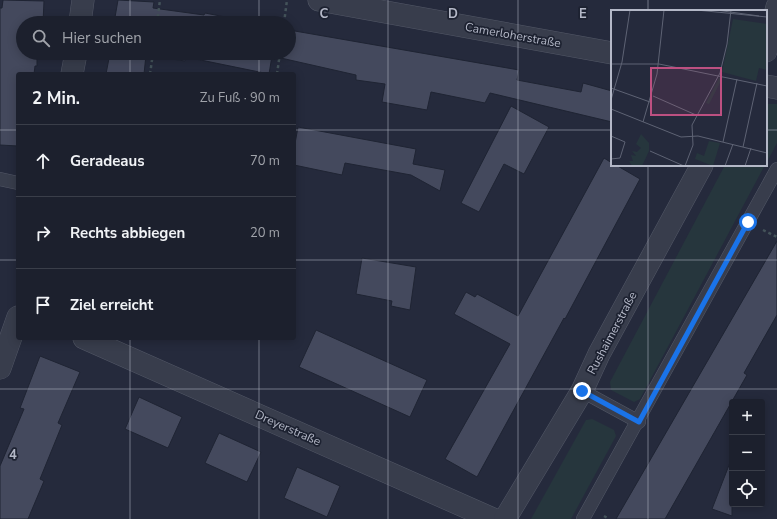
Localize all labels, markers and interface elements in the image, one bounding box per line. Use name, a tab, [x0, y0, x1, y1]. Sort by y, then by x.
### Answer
text: C	[320, 5, 329, 23]
text: D	[448, 5, 458, 23]
text: E	[579, 5, 587, 23]
inset map	[611, 10, 767, 166]
search box	[16, 16, 296, 60]
street label: Camerloherstraße	[464, 19, 562, 51]
icon: search	[30, 27, 52, 49]
text: Hier suchen	[62, 28, 142, 48]
text: 2 Min.	[32, 87, 80, 110]
text: Zu Fuß · 90 m	[200, 89, 280, 107]
icon: ahead	[32, 150, 54, 172]
text: Geradeaus	[70, 151, 145, 171]
text: 70 m	[250, 152, 280, 170]
route start	[739, 213, 757, 231]
icon: right	[32, 222, 54, 244]
text: Rechts abbiegen	[70, 223, 185, 243]
text: 20 m	[250, 224, 280, 242]
street label: Rushaimerstraße	[583, 289, 641, 377]
icon: arrive	[32, 294, 54, 316]
text: Ziel erreicht	[70, 295, 153, 315]
route end	[573, 382, 591, 400]
map controls	[729, 399, 765, 507]
button: +	[729, 399, 765, 435]
street label: Dreyerstraße	[253, 406, 323, 450]
button: −	[729, 435, 765, 471]
text: 4	[9, 446, 17, 464]
button: locate	[729, 471, 765, 507]

